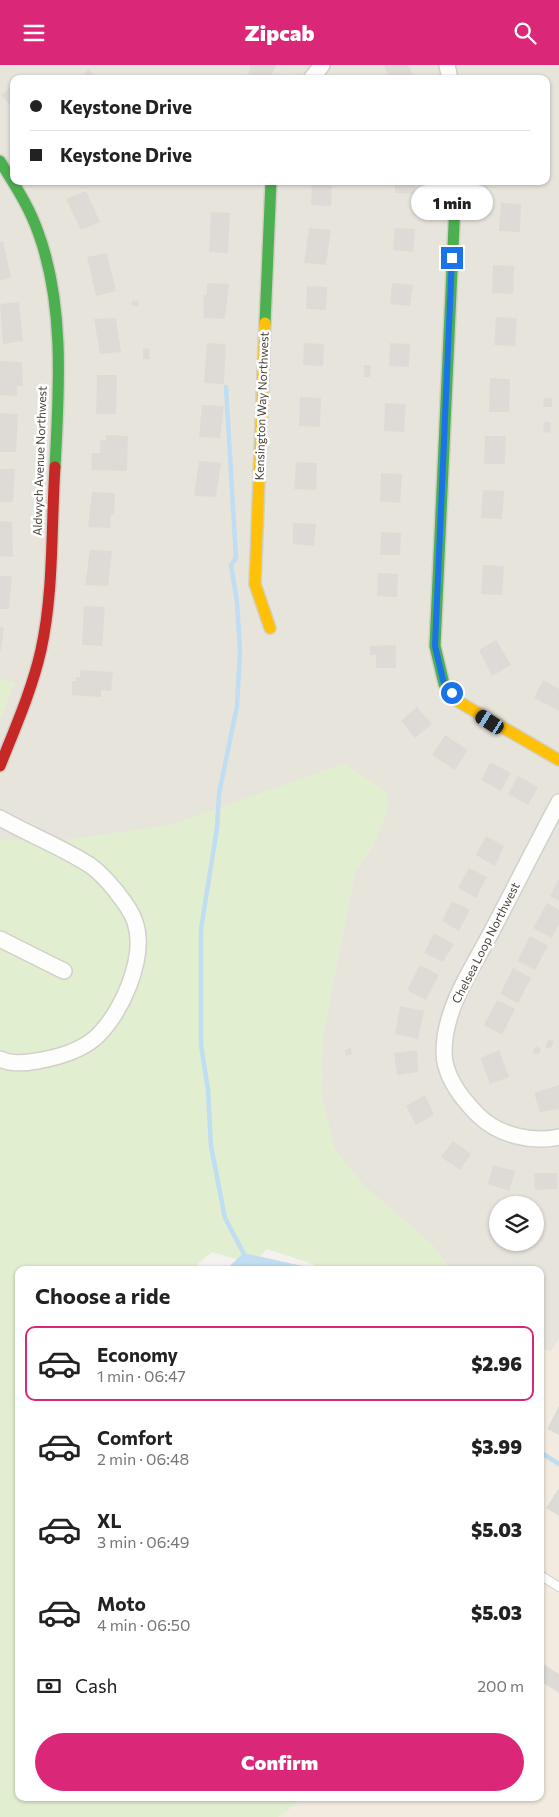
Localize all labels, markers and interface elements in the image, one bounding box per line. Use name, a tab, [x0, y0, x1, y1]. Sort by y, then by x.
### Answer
icon: menu	[20, 19, 48, 47]
text: Zipcab	[245, 19, 314, 46]
icon: search	[511, 19, 539, 47]
text: Keystone Drive	[60, 95, 192, 118]
text: Keystone Drive	[60, 143, 192, 166]
callout: 1 min	[411, 185, 493, 221]
text: 1 min	[433, 193, 471, 212]
route end	[441, 247, 463, 269]
street label: Kensington Way Northwest	[251, 331, 271, 481]
street label: Aldwych Avenue Northwest	[29, 386, 49, 536]
route start	[441, 682, 463, 704]
car	[473, 708, 506, 736]
street label: Chelsea Loop Northwest	[448, 880, 522, 1006]
map controls	[489, 1196, 544, 1251]
button: layers	[489, 1196, 544, 1251]
text: Choose a ride	[35, 1282, 170, 1309]
icon: car	[37, 1341, 82, 1386]
text: Economy	[97, 1343, 178, 1366]
text: $2.96	[471, 1352, 522, 1375]
text: 1 min · 06:47	[97, 1366, 186, 1385]
icon: car	[37, 1424, 82, 1469]
text: Comfort	[97, 1426, 173, 1449]
text: $3.99	[471, 1435, 522, 1458]
text: 2 min · 06:48	[97, 1449, 189, 1468]
icon: car	[37, 1507, 82, 1552]
text: XL	[97, 1509, 122, 1532]
text: $5.03	[471, 1518, 522, 1541]
text: 3 min · 06:49	[97, 1532, 190, 1551]
icon: car	[37, 1590, 82, 1635]
text: Moto	[97, 1592, 146, 1615]
text: $5.03	[471, 1601, 522, 1624]
text: 4 min · 06:50	[97, 1615, 190, 1634]
icon: cash	[35, 1672, 63, 1700]
text: Cash	[75, 1674, 117, 1697]
text: 200 m	[477, 1676, 524, 1695]
button: Confirm	[35, 1733, 524, 1791]

